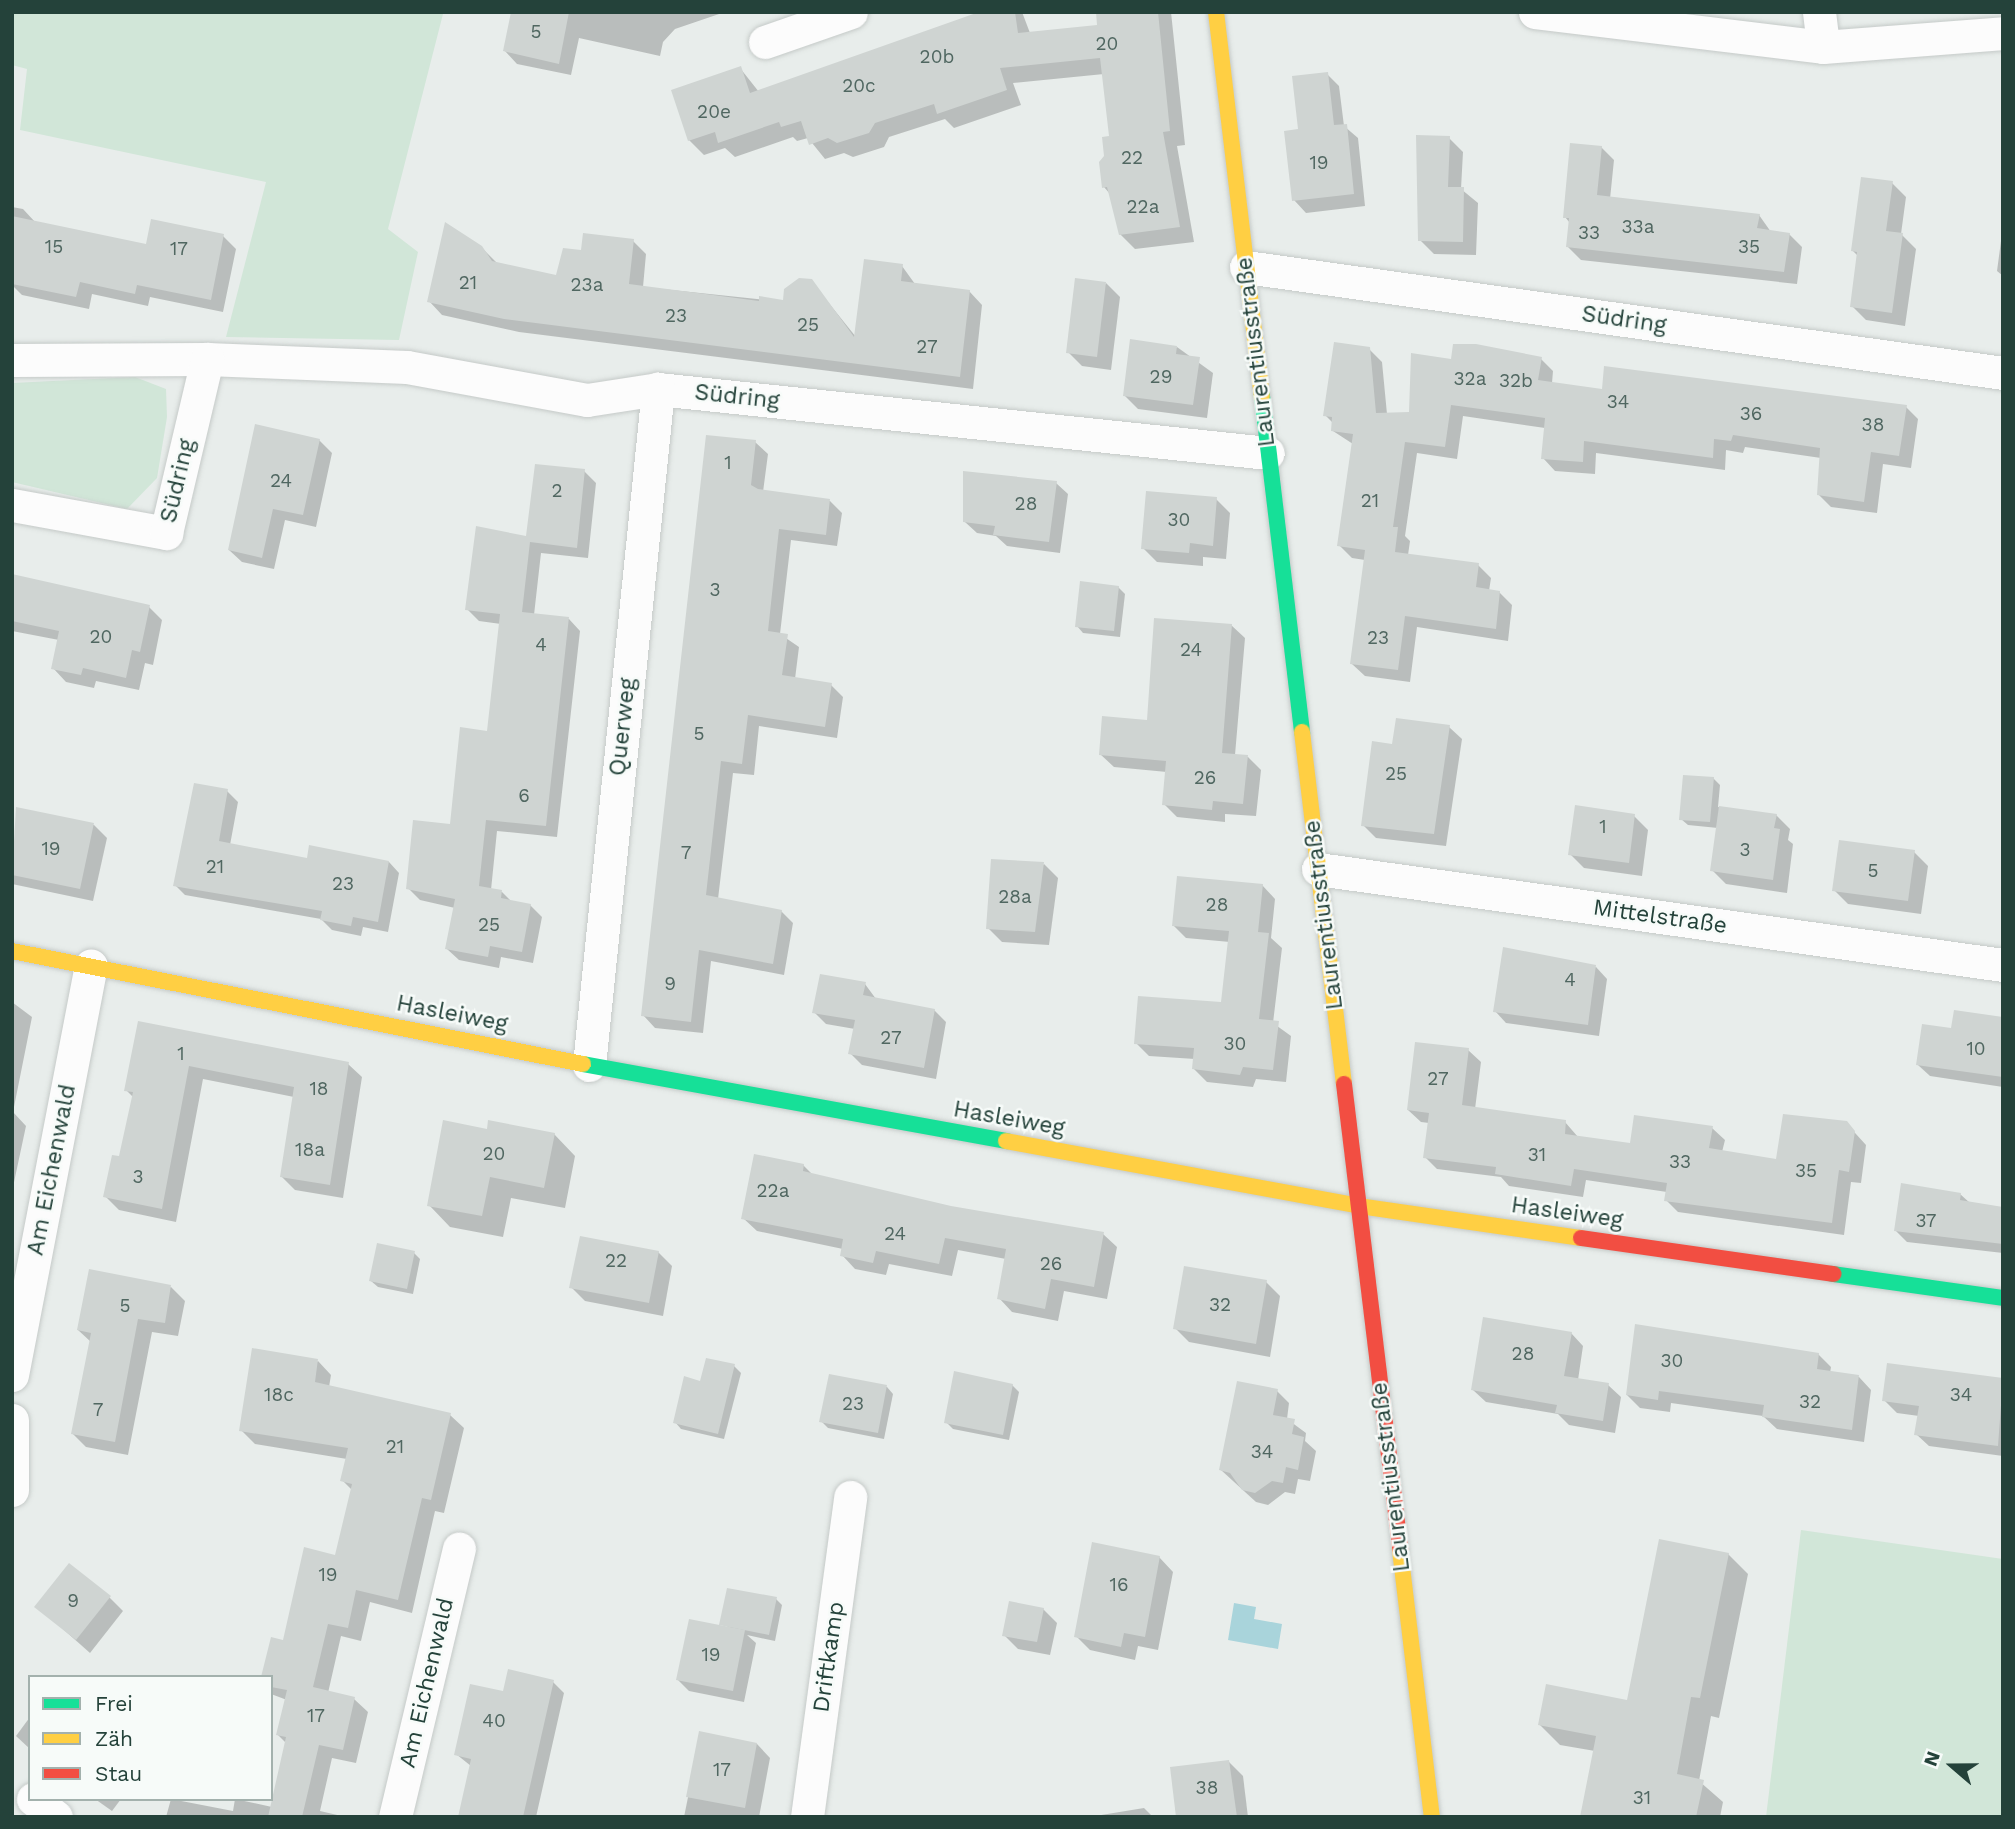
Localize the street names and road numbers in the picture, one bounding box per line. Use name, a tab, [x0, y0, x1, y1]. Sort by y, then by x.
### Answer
street label: Laurentiusstraße	[1231, 256, 1281, 448]
street label: Südring	[1580, 300, 1668, 340]
street label: Südring	[693, 379, 781, 415]
street label: Südring	[155, 436, 201, 526]
street label: Querweg	[604, 677, 642, 777]
street label: Laurentiusstraße	[1299, 819, 1349, 1011]
street label: Mittelstraße	[1591, 894, 1729, 940]
street label: Hasleiweg	[394, 990, 510, 1038]
street label: Am Eichenwald	[22, 1082, 82, 1258]
street label: Hasleiweg	[951, 1096, 1067, 1142]
street label: Hasleiweg	[1509, 1191, 1625, 1235]
street label: Laurentiusstraße	[1366, 1381, 1416, 1573]
street label: Am Eichenwald	[394, 1595, 460, 1771]
street label: Driftkamp	[808, 1600, 850, 1714]

